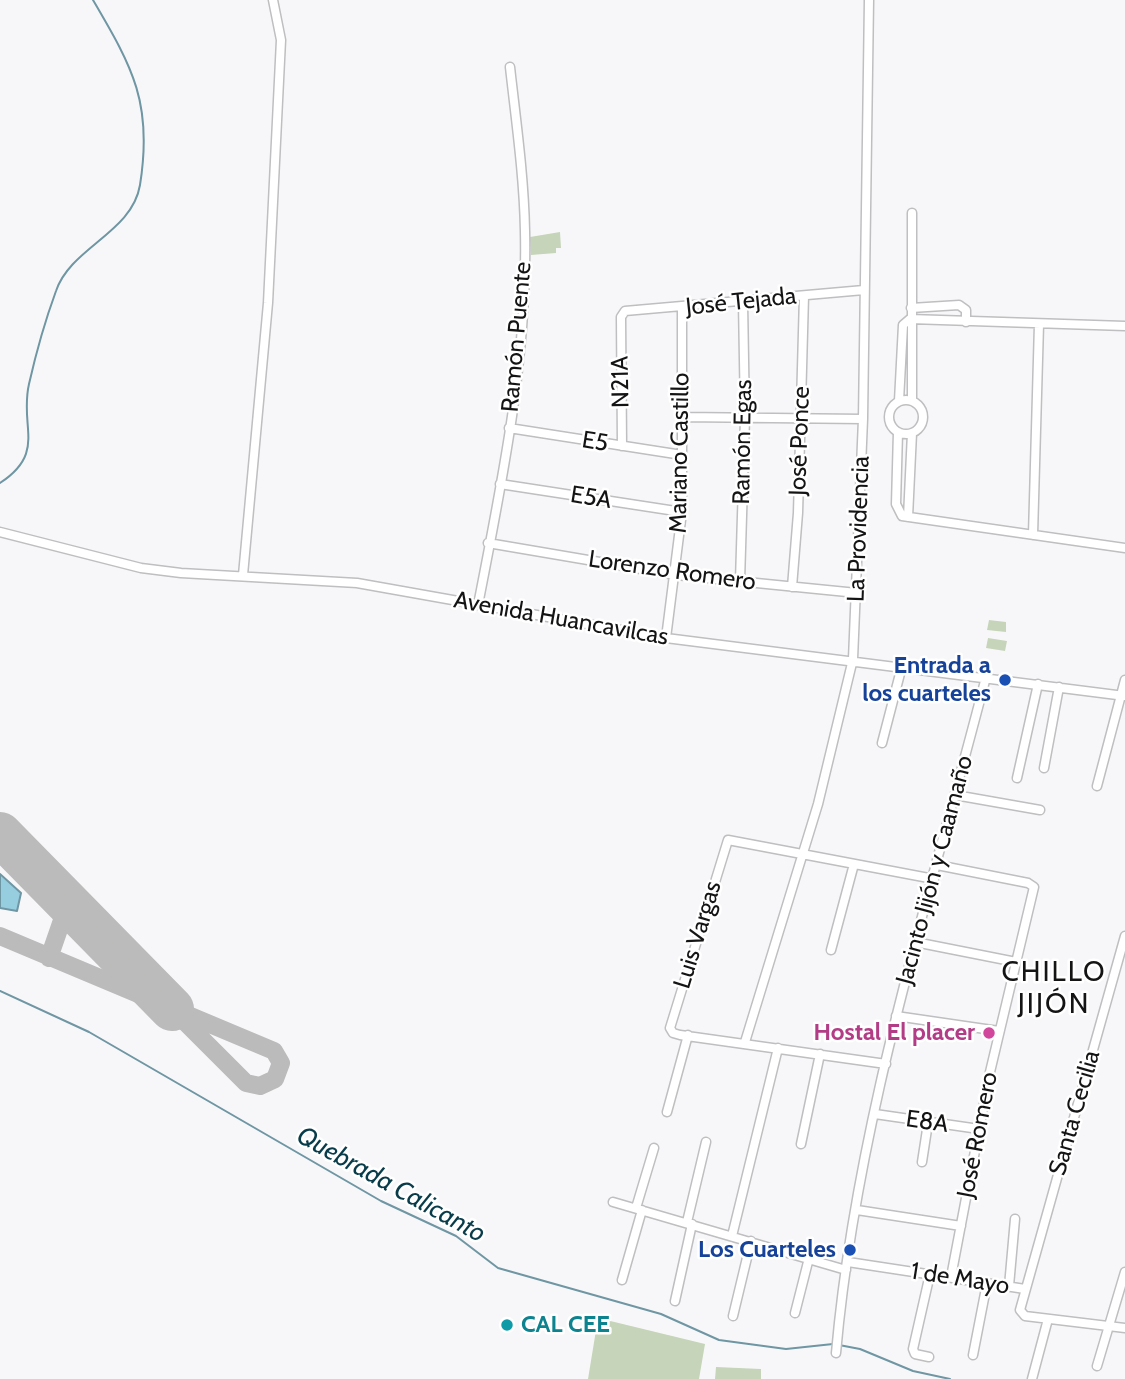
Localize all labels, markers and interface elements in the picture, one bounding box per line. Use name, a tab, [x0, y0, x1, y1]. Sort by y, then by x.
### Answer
street label: Ramón Puente	[496, 261, 538, 413]
street label: José Tejada	[684, 282, 798, 322]
street label: N21A	[606, 356, 636, 408]
street label: Mariano Castillo	[664, 372, 696, 534]
street label: Ramón Egas	[728, 379, 758, 505]
street label: José Ponce	[784, 386, 816, 496]
street label: E5	[580, 426, 610, 458]
street label: La Providencia	[842, 455, 876, 603]
street label: E5A	[568, 481, 614, 515]
street label: Lorenzo Romero	[587, 545, 757, 597]
street label: Avenida Huancavilcas	[451, 586, 671, 652]
place label: Entrada a los cuarteles	[862, 652, 991, 708]
marker: Entrada a los cuarteles	[997, 672, 1013, 688]
street label: Jacinto Jijón y Caamaño	[891, 752, 979, 988]
street label: Luis Vargas	[668, 878, 728, 992]
district label: CHILLO JIJÓN	[1002, 956, 1106, 1022]
place label: Hostal El placer	[814, 1019, 975, 1047]
marker: Hostal El placer	[981, 1025, 997, 1041]
street label: Santa Cecilia	[1043, 1047, 1107, 1179]
street label: José Romero	[952, 1070, 1004, 1200]
street label: E8A	[904, 1105, 950, 1139]
water label: Quebrada Calicanto	[291, 1120, 491, 1250]
place label: Los Cuarteles	[698, 1236, 836, 1264]
marker: Los Cuarteles	[842, 1242, 858, 1258]
street label: 1 de Mayo	[909, 1257, 1011, 1301]
place label: CAL CEE	[521, 1311, 610, 1339]
marker: CAL CEE	[499, 1317, 515, 1333]

